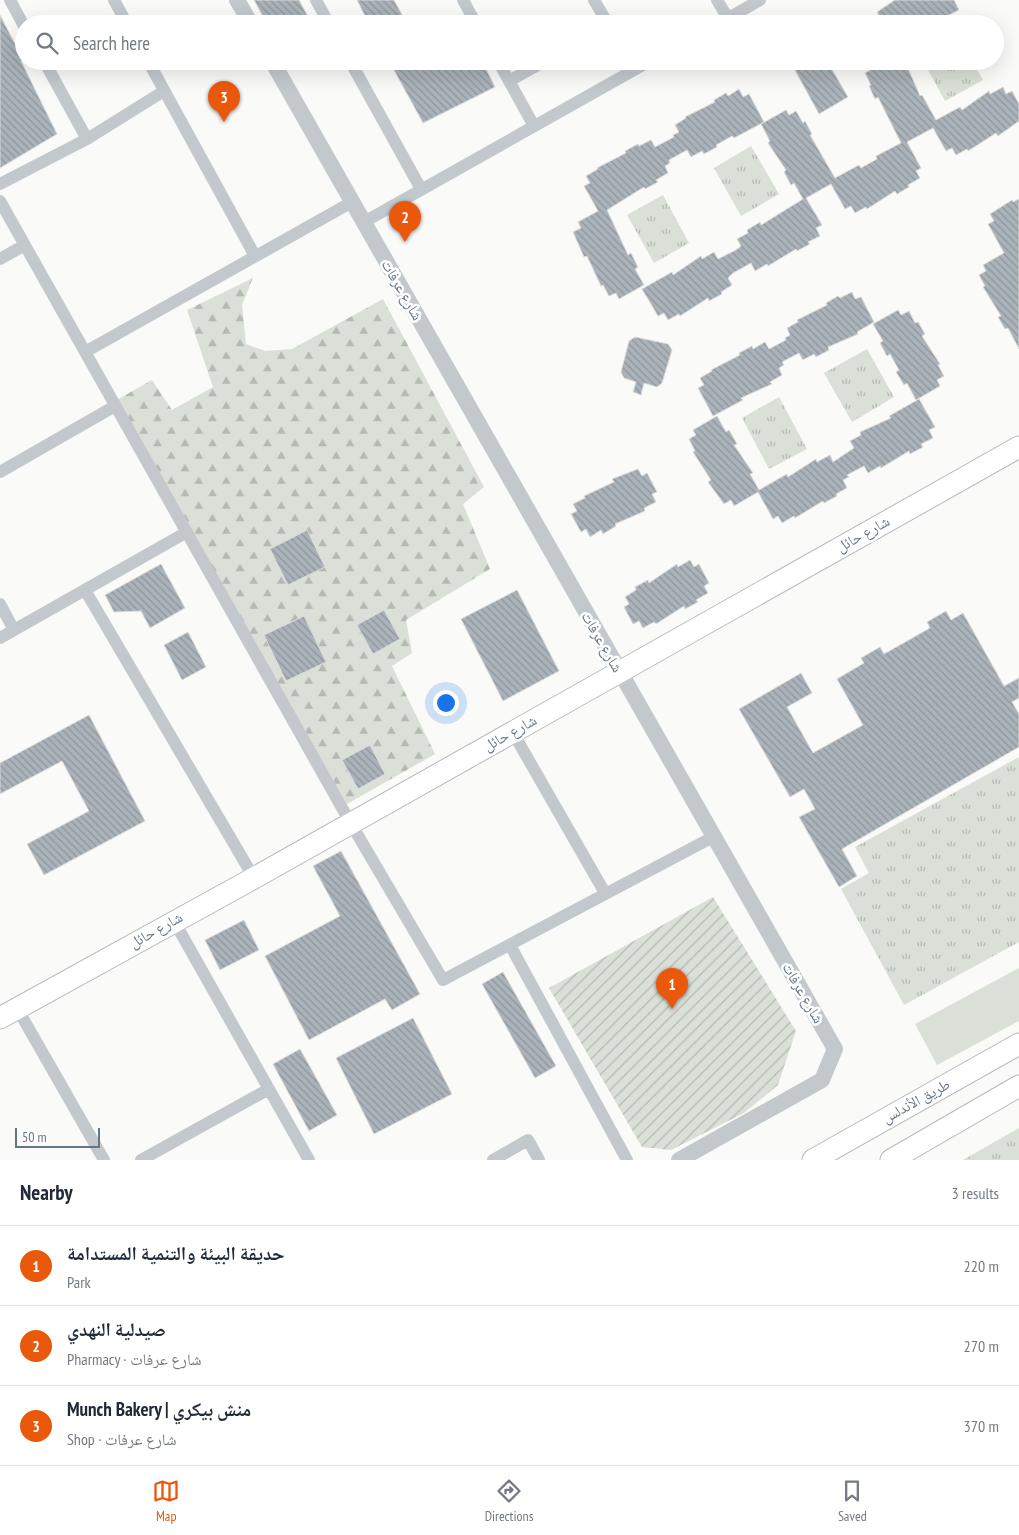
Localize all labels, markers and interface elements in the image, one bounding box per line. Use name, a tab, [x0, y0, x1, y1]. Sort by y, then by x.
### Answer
search box	[15, 15, 1004, 70]
icon: search	[33, 29, 61, 57]
text: Search here	[73, 31, 150, 55]
pin: 3	[208, 81, 240, 122]
pin: 2	[389, 201, 421, 242]
street label: شارع عرفات	[377, 256, 427, 324]
street label: شارع حائل	[833, 511, 893, 557]
street label: شارع عرفات	[577, 608, 627, 676]
your location	[433, 690, 459, 716]
street label: شارع حائل	[480, 710, 540, 756]
street label: شارع حائل	[126, 907, 186, 953]
street label: شارع عرفات	[778, 959, 828, 1027]
pin: 1	[656, 968, 688, 1009]
street label: طريق الأندلس	[878, 1074, 954, 1128]
scale bar	[15, 1125, 100, 1148]
text: 50 m	[22, 1128, 47, 1146]
text: Nearby	[20, 1179, 73, 1206]
text: 3 results	[952, 1183, 999, 1203]
text: حديقة البيئة والتنمية المستدامة	[67, 1241, 285, 1265]
text: 1	[32, 1256, 40, 1276]
text: 220 m	[964, 1256, 999, 1276]
text: Park	[67, 1272, 91, 1292]
text: صيدلية النهدي	[67, 1317, 166, 1341]
text: 2	[32, 1336, 40, 1356]
text: 270 m	[964, 1336, 999, 1356]
text: Pharmacy · شارع عرفات	[67, 1349, 202, 1369]
text: Munch Bakery | منش بيكري	[67, 1397, 251, 1421]
text: 3	[32, 1416, 40, 1436]
text: 370 m	[964, 1416, 999, 1436]
text: Shop · شارع عرفات	[67, 1429, 176, 1449]
tab: Map	[152, 1477, 180, 1525]
tab: Directions	[485, 1477, 533, 1525]
tab: Saved	[838, 1477, 867, 1525]

